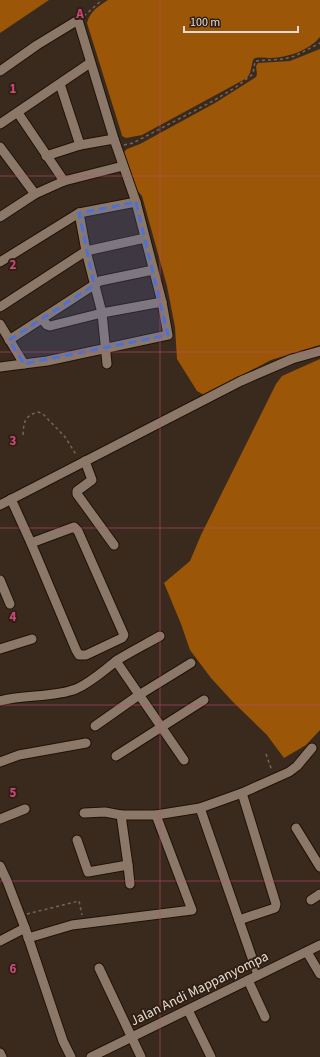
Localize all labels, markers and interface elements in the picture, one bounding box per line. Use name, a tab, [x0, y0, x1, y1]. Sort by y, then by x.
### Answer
text: A	[75, 5, 84, 23]
scale bar	[184, 8, 298, 34]
text: 100 m	[190, 14, 220, 31]
text: 1	[10, 80, 17, 98]
text: 2	[10, 256, 17, 274]
text: 3	[10, 432, 17, 450]
text: 4	[10, 608, 17, 626]
text: 5	[10, 784, 17, 802]
street label: Jalan Andi Mappanyompa	[127, 947, 272, 1031]
text: 6	[10, 960, 17, 978]

